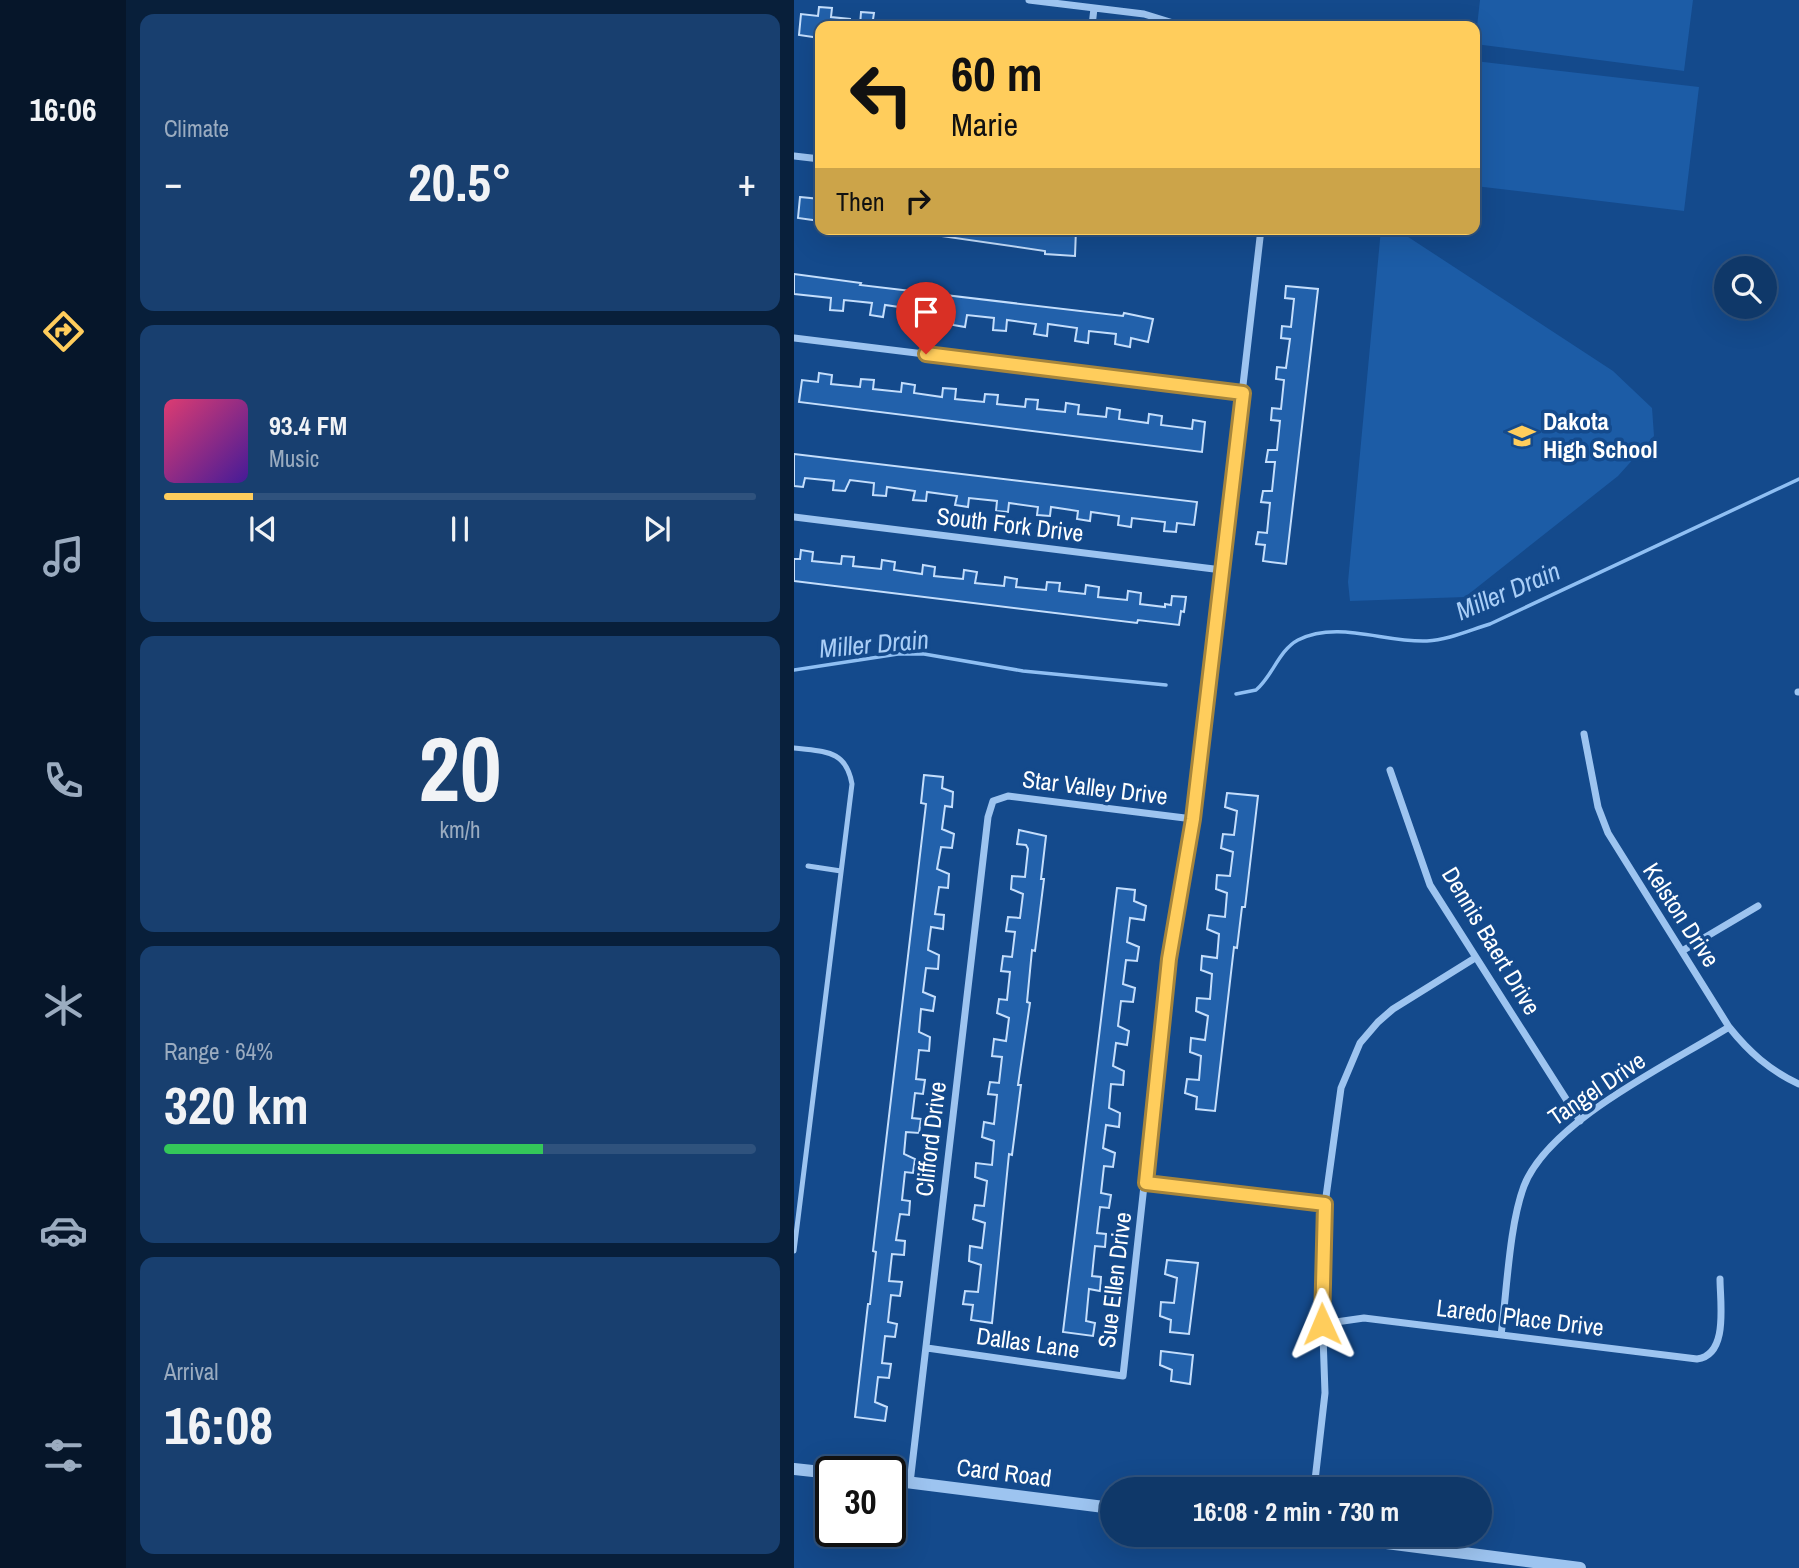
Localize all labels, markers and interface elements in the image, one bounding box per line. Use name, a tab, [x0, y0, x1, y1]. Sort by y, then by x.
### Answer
text: 60 m	[951, 40, 1043, 106]
icon: left	[836, 49, 927, 140]
text: 16:06	[29, 88, 97, 131]
text: Marie	[951, 103, 1018, 146]
text: Climate	[164, 113, 229, 144]
text: 20.5°	[408, 147, 512, 217]
text: −	[164, 157, 182, 208]
text: +	[738, 157, 756, 208]
icon: right	[899, 182, 937, 220]
text: Then	[836, 184, 885, 219]
map controls	[1714, 256, 1777, 319]
button: search	[1714, 256, 1777, 319]
pin	[896, 282, 956, 354]
icon: arrive	[907, 293, 945, 331]
icon: directions	[39, 307, 88, 356]
place label: Dakota High School	[1543, 405, 1658, 465]
text: 93.4 FM	[269, 408, 347, 443]
school or university icon: Dakota High School	[1507, 421, 1537, 451]
text: Music	[269, 443, 319, 474]
street label: South Fork Drive	[935, 499, 1085, 549]
icon: previous	[244, 510, 282, 548]
icon: pause	[441, 510, 479, 548]
icon: next	[638, 510, 676, 548]
icon: music	[39, 532, 88, 581]
water label: Miller Drain	[1450, 553, 1565, 628]
water label: Miller Drain	[818, 621, 930, 666]
text: 20	[419, 707, 502, 829]
icon: phone	[39, 756, 88, 805]
street label: Star Valley Drive	[1021, 762, 1170, 812]
text: km/h	[440, 814, 480, 845]
street label: Kelston Drive	[1636, 856, 1727, 973]
street label: Dennis Baert Drive	[1435, 861, 1549, 1020]
icon: climate	[39, 981, 88, 1030]
text: Range · 64%	[164, 1036, 273, 1067]
street label: Tangel Drive	[1542, 1044, 1651, 1132]
text: 320 km	[164, 1070, 309, 1140]
street label: Clifford Drive	[907, 1080, 953, 1198]
icon: car	[39, 1206, 88, 1255]
street label: Sue Ellen Drive	[1090, 1210, 1138, 1350]
position arrow	[1285, 1287, 1359, 1361]
street label: Laredo Place Drive	[1435, 1291, 1606, 1343]
street label: Dallas Lane	[974, 1319, 1082, 1365]
text: Arrival	[164, 1356, 219, 1387]
text: 16:08	[164, 1390, 273, 1460]
icon: filters	[39, 1431, 88, 1480]
street label: Card Road	[955, 1450, 1053, 1494]
speed limit sign: 30	[815, 1456, 906, 1547]
text: 16:08 · 2 min · 730 m	[1193, 1494, 1399, 1529]

